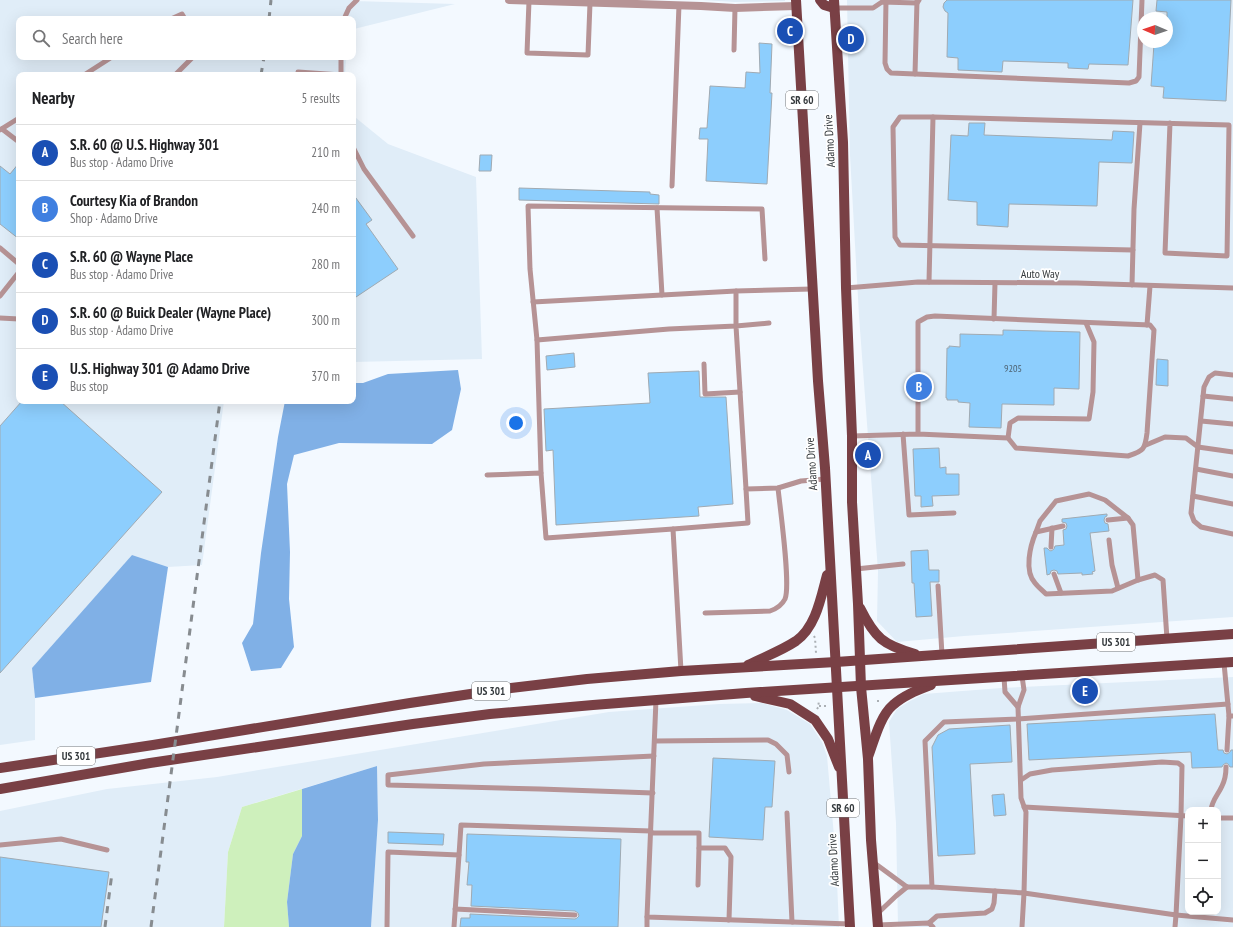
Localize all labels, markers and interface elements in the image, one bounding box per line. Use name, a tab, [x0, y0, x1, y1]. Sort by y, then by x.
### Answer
north arrow	[1137, 12, 1173, 48]
search box	[16, 16, 356, 60]
pin: C	[777, 16, 803, 46]
pin: D	[838, 24, 864, 54]
icon: search	[30, 27, 52, 49]
text: Search here	[62, 29, 123, 48]
text: Nearby	[32, 87, 75, 109]
text: 5 results	[301, 90, 340, 107]
road number: SR 60	[786, 91, 818, 109]
street label: Adamo Drive	[820, 114, 838, 168]
text: S.R. 60 @ U.S. Highway 301	[70, 135, 219, 154]
text: A	[42, 144, 48, 161]
text: 210 m	[311, 144, 340, 161]
text: Bus stop · Adamo Drive	[70, 154, 173, 171]
text: Courtesy Kia of Brandon	[70, 191, 198, 210]
text: B	[42, 200, 48, 217]
text: 240 m	[311, 200, 340, 217]
text: Shop · Adamo Drive	[70, 210, 158, 227]
text: S.R. 60 @ Wayne Place	[70, 247, 193, 266]
text: C	[42, 256, 48, 273]
text: 280 m	[311, 256, 340, 273]
text: Bus stop · Adamo Drive	[70, 266, 173, 283]
street label: Auto Way	[1021, 266, 1060, 281]
text: S.R. 60 @ Buick Dealer (Wayne Place)	[70, 303, 271, 322]
text: D	[42, 312, 48, 329]
text: 300 m	[311, 312, 340, 329]
text: Bus stop · Adamo Drive	[70, 322, 173, 339]
text: U.S. Highway 301 @ Adamo Drive	[70, 359, 250, 378]
house number: 9205	[1004, 362, 1022, 375]
text: E	[42, 368, 48, 385]
text: 370 m	[311, 368, 340, 385]
pin: B	[906, 372, 932, 402]
text: Bus stop	[70, 378, 108, 395]
your location	[506, 413, 526, 433]
street label: Adamo Drive	[802, 437, 820, 491]
pin: A	[855, 440, 881, 470]
road number: US 301	[1097, 633, 1135, 651]
pin: E	[1072, 676, 1098, 706]
road number: US 301	[472, 682, 510, 700]
road number: US 301	[57, 747, 95, 765]
road number: SR 60	[827, 799, 859, 817]
map controls	[1185, 807, 1221, 915]
button: +	[1185, 807, 1221, 843]
street label: Adamo Drive	[824, 833, 842, 887]
button: −	[1185, 843, 1221, 879]
button: locate	[1185, 879, 1221, 915]

